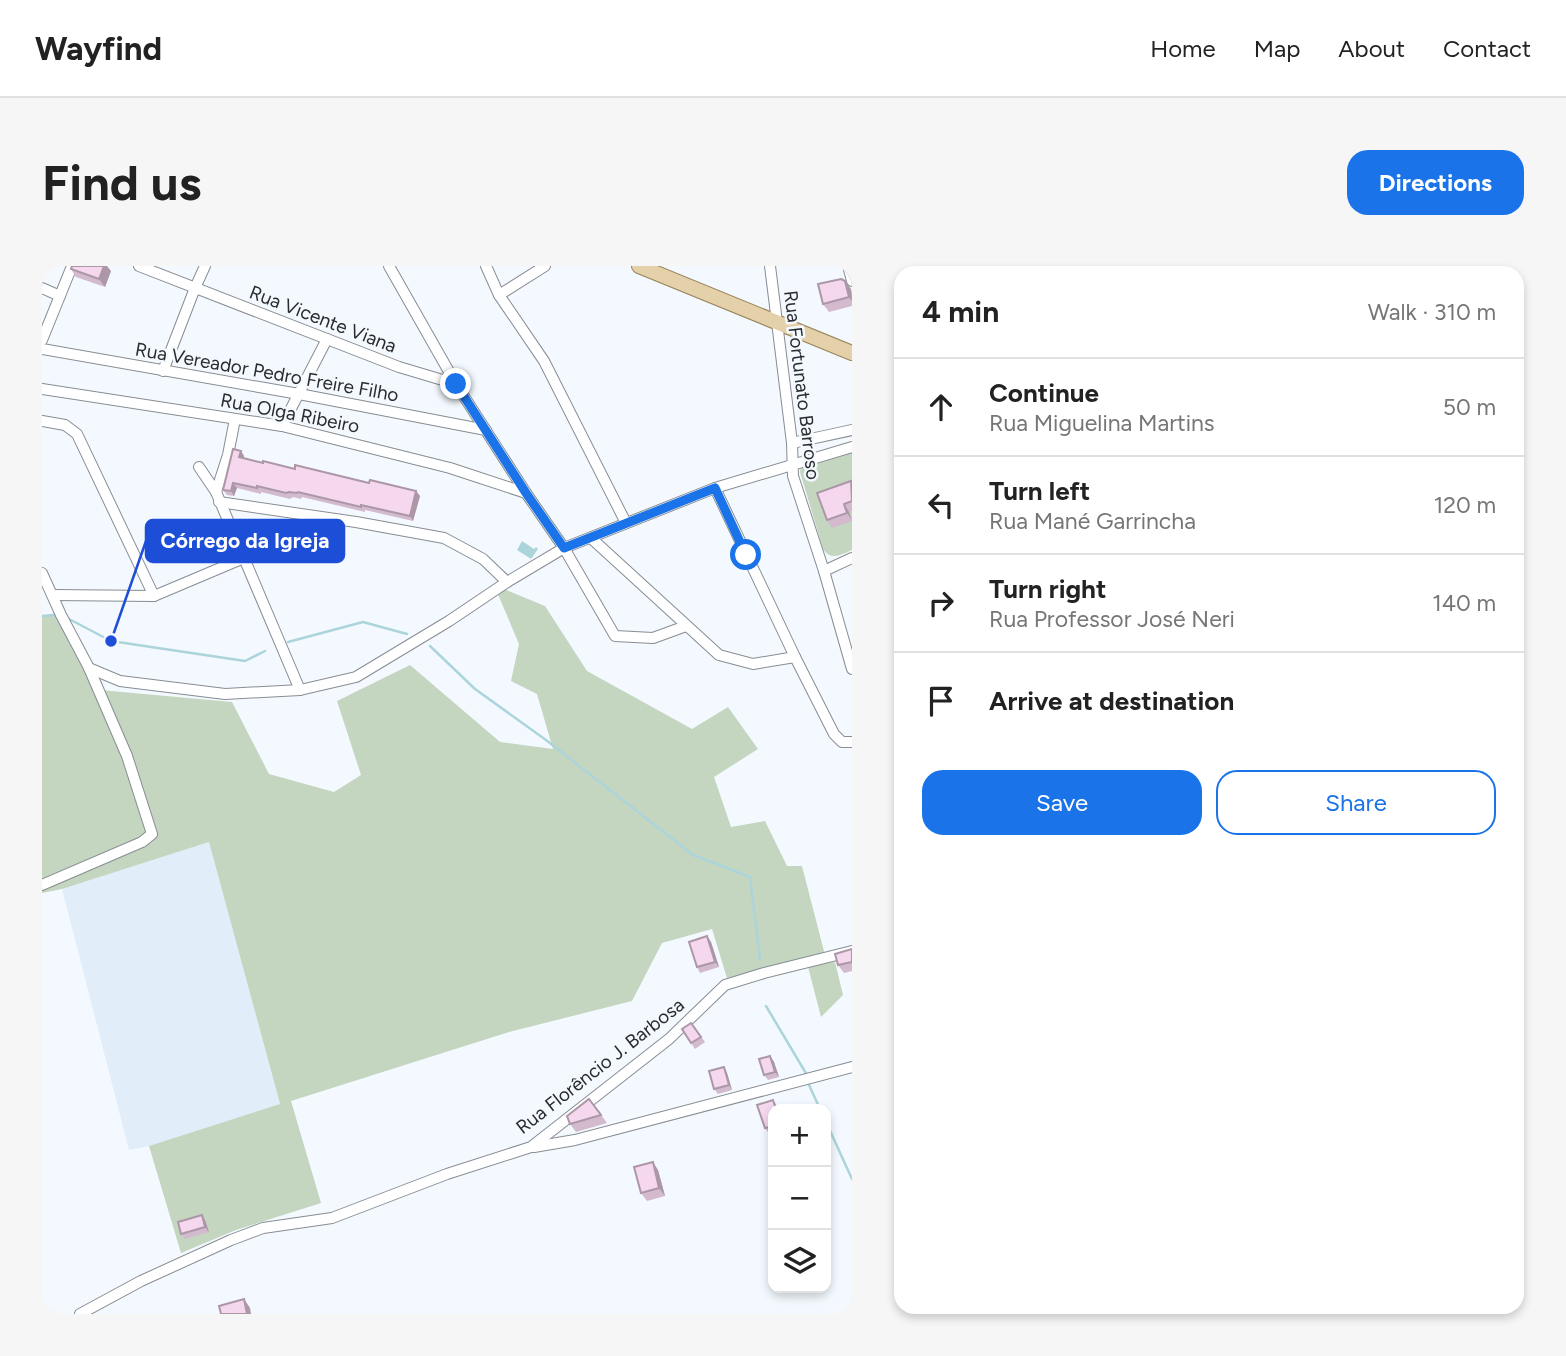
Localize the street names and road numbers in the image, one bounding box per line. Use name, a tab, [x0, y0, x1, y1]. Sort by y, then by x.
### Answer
street label: Rua Vicente Viana	[246, 280, 400, 358]
street label: Rua Fortunato Barroso	[779, 289, 825, 481]
street label: Rua Vereador Pedro Freire Filho	[133, 337, 401, 407]
street label: Rua Olga Ribeiro	[219, 388, 361, 438]
street label: Rua Florêncio J. Barbosa	[511, 993, 689, 1139]

